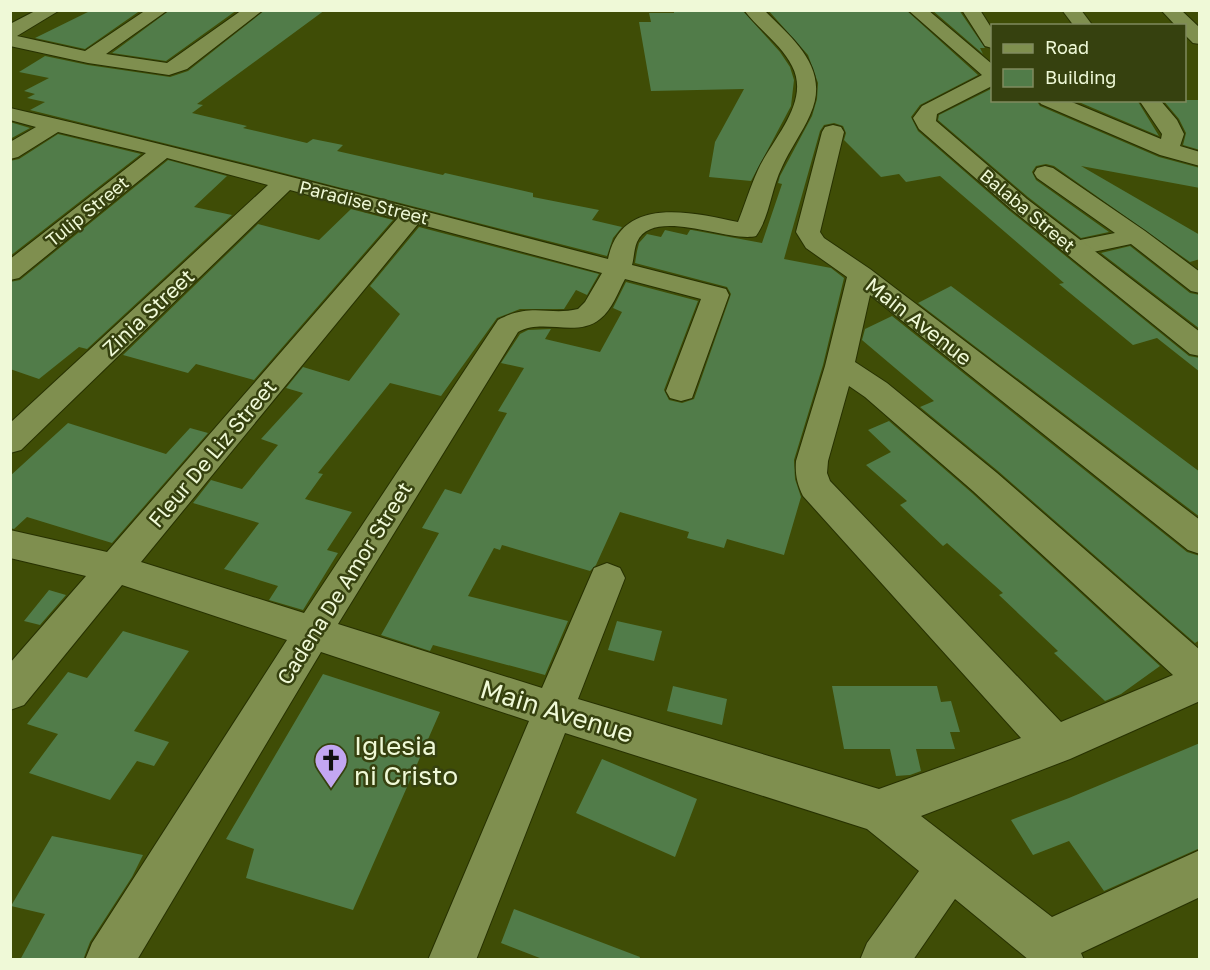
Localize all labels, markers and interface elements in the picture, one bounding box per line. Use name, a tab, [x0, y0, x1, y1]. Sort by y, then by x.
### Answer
legend	[991, 24, 1186, 102]
text: Road	[1045, 36, 1089, 58]
text: Building	[1045, 66, 1116, 88]
street label: Balaba Street	[976, 164, 1080, 256]
street label: Tulip Street	[41, 171, 133, 251]
street label: Paradise Street	[297, 175, 431, 229]
street label: Zinia Street	[97, 263, 199, 361]
street label: Main Avenue	[861, 271, 977, 371]
street label: Fleur De Liz Street	[143, 374, 281, 532]
street label: Cadena De Amor Street	[271, 477, 417, 689]
street label: Main Avenue	[477, 673, 637, 749]
place label: Iglesia ni Cristo	[354, 730, 458, 791]
church icon: Iglesia ni Cristo	[313, 742, 349, 789]

